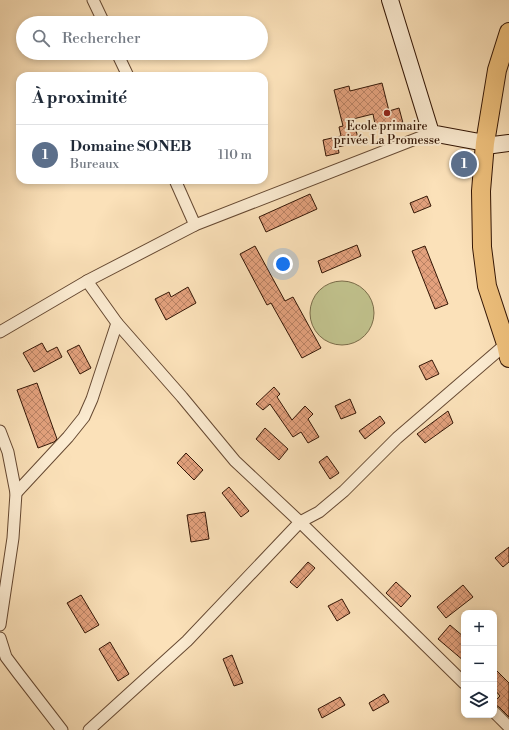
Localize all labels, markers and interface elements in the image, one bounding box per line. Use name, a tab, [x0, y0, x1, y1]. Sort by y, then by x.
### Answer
search box	[16, 16, 268, 60]
icon: search	[30, 27, 52, 49]
text: Rechercher	[62, 29, 141, 48]
text: À proximité	[32, 87, 127, 109]
marker: Ecole primaire privée La Promesse	[382, 108, 392, 118]
place label: Ecole primaire privée La Promesse	[334, 119, 440, 148]
text: Domaine SONEB	[70, 137, 191, 156]
text: 1	[42, 147, 48, 163]
text: 110 m	[218, 147, 252, 163]
pin: 1	[451, 149, 477, 179]
text: Bureaux	[70, 156, 119, 172]
your location	[273, 254, 293, 274]
map controls	[461, 610, 497, 718]
button: +	[461, 610, 497, 646]
button: −	[461, 646, 497, 682]
button: layers	[461, 682, 497, 718]

